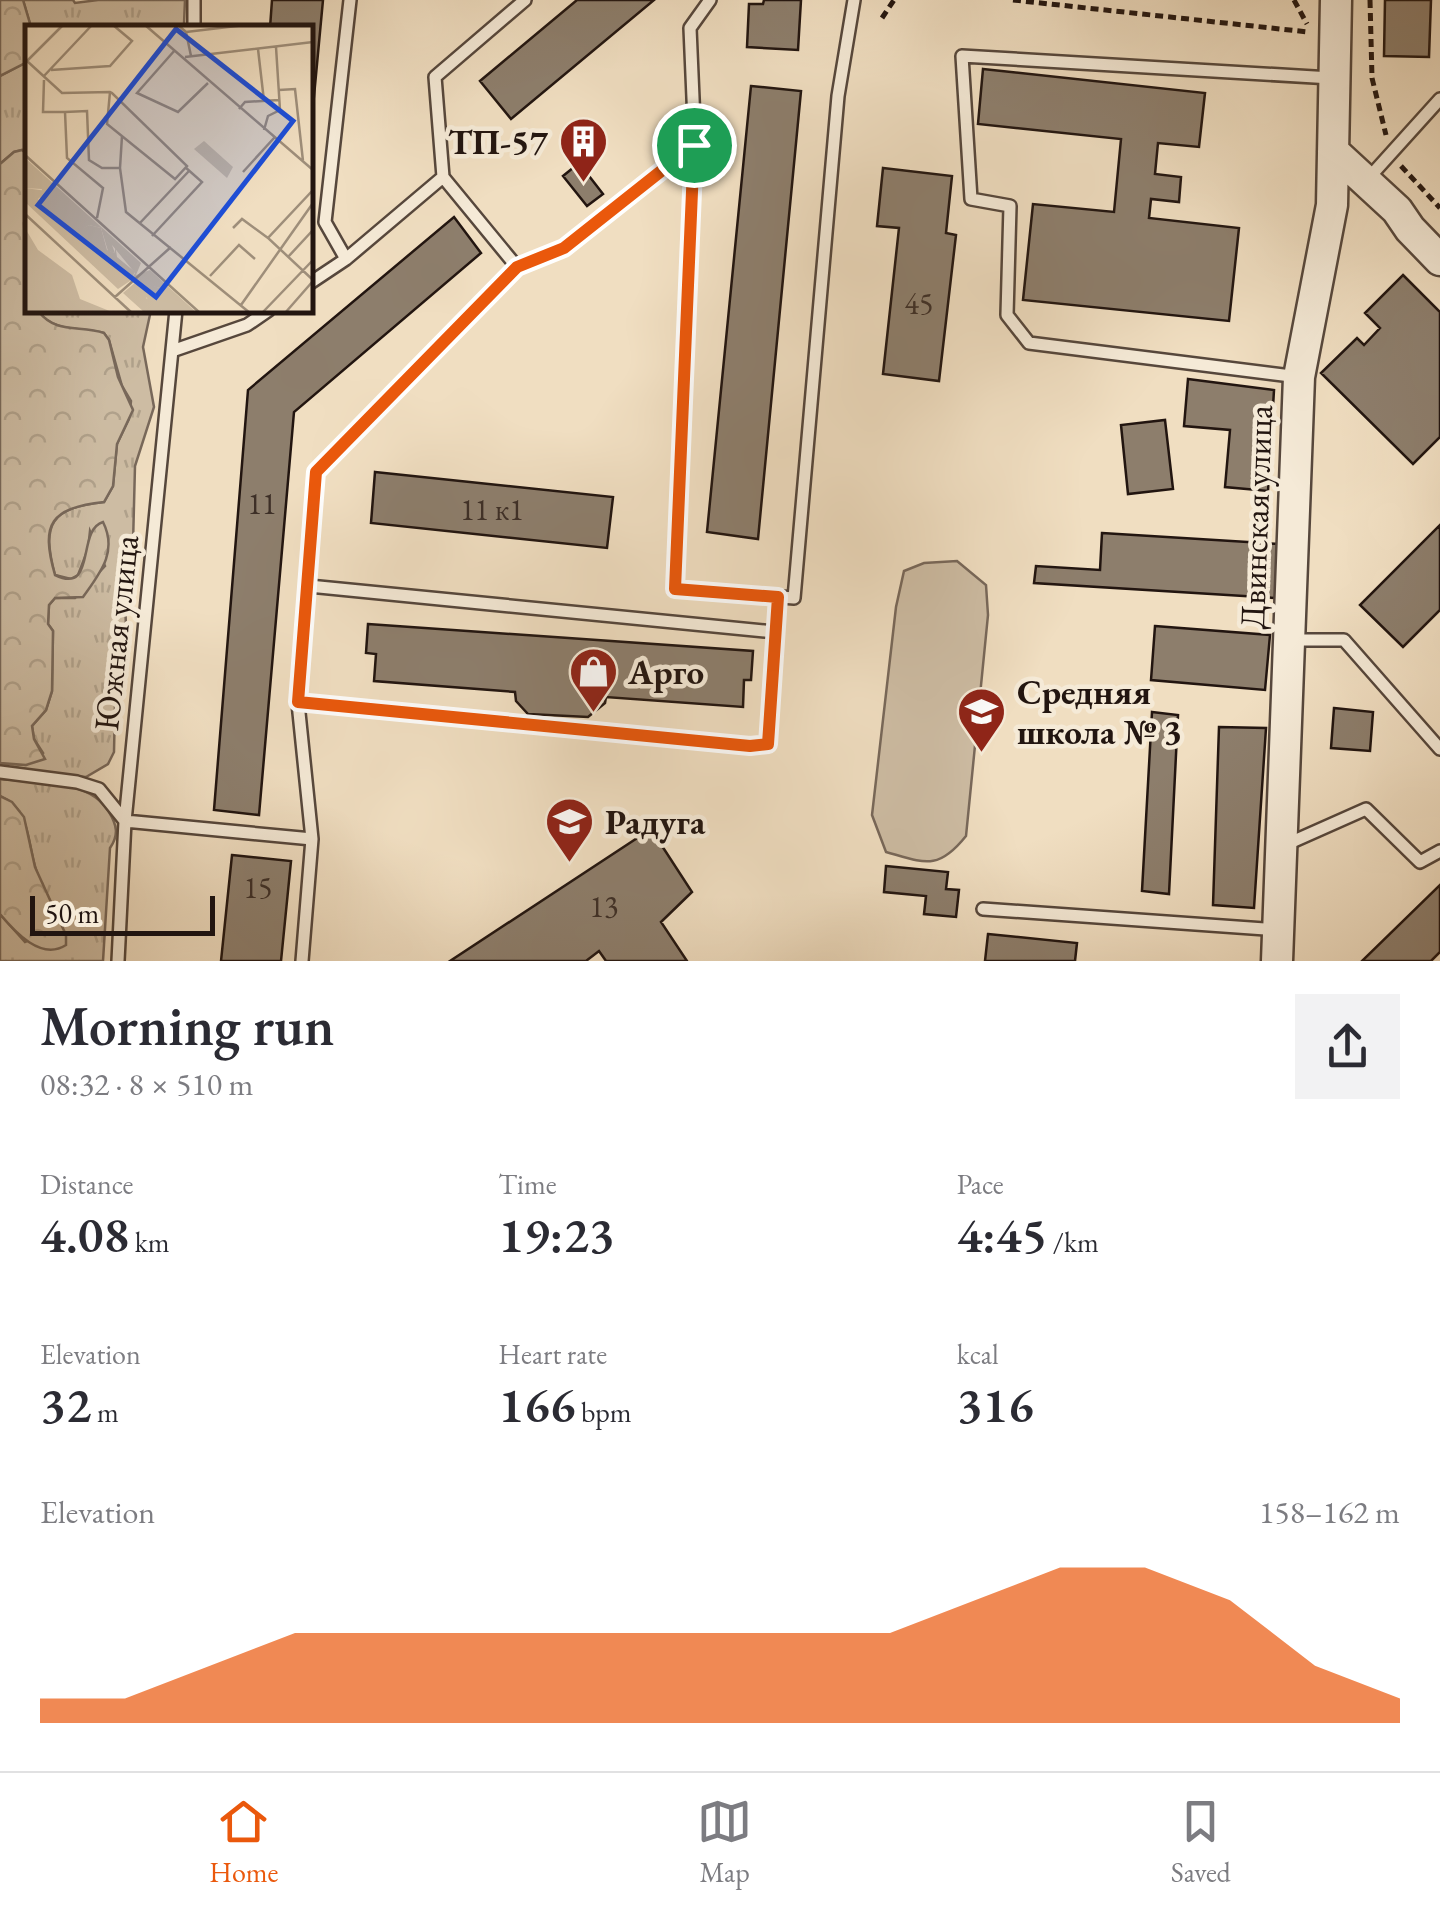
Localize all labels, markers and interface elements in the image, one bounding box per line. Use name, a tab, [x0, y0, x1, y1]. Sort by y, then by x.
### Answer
inset map	[25, 25, 312, 312]
pin	[652, 103, 737, 188]
building icon: ТП-57	[557, 116, 609, 184]
icon: arrive	[667, 118, 722, 173]
place label: ТП-57	[448, 119, 548, 164]
house number: 45	[905, 284, 933, 323]
street label: Двинская улица	[1229, 404, 1283, 630]
house number: 11	[248, 484, 276, 523]
house number: 11 к1	[460, 490, 524, 529]
street label: Южная улица	[83, 533, 149, 733]
shop icon: Арго	[567, 646, 619, 714]
place label: Арго	[627, 649, 704, 694]
place label: Средняя школа № 3	[1017, 669, 1182, 754]
school or university icon: Средняя школа № 3	[956, 686, 1008, 754]
school or university icon: Радуга	[544, 796, 596, 864]
place label: Радуга	[605, 799, 706, 844]
house number: 15	[244, 868, 272, 907]
house number: 13	[590, 887, 618, 926]
scale bar	[30, 891, 215, 936]
text: 50 m	[45, 895, 99, 931]
text: Morning run	[40, 990, 334, 1061]
button: share	[1295, 994, 1400, 1099]
text: 08:32 · 8 × 510 m	[40, 1063, 253, 1105]
text: Distance	[40, 1166, 134, 1202]
text: Time	[498, 1166, 557, 1202]
text: Pace	[957, 1166, 1004, 1202]
text: 4.08	[40, 1202, 129, 1267]
text: 19:23	[498, 1202, 614, 1267]
text: 4:45	[957, 1202, 1047, 1267]
text: km	[129, 1224, 170, 1260]
text: /km	[1047, 1224, 1099, 1260]
text: Elevation	[40, 1336, 141, 1372]
text: Heart rate	[498, 1336, 607, 1372]
text: kcal	[957, 1336, 999, 1372]
text: 32	[40, 1372, 91, 1437]
text: 166	[498, 1372, 575, 1437]
text: 316	[957, 1372, 1034, 1437]
text: m	[91, 1394, 119, 1430]
text: bpm	[575, 1394, 632, 1430]
text: Elevation	[40, 1491, 155, 1533]
text: 158–162 m	[1259, 1491, 1400, 1533]
tab: Home	[209, 1794, 279, 1890]
tab: Map	[697, 1794, 752, 1890]
tab: Saved	[1171, 1794, 1231, 1890]

